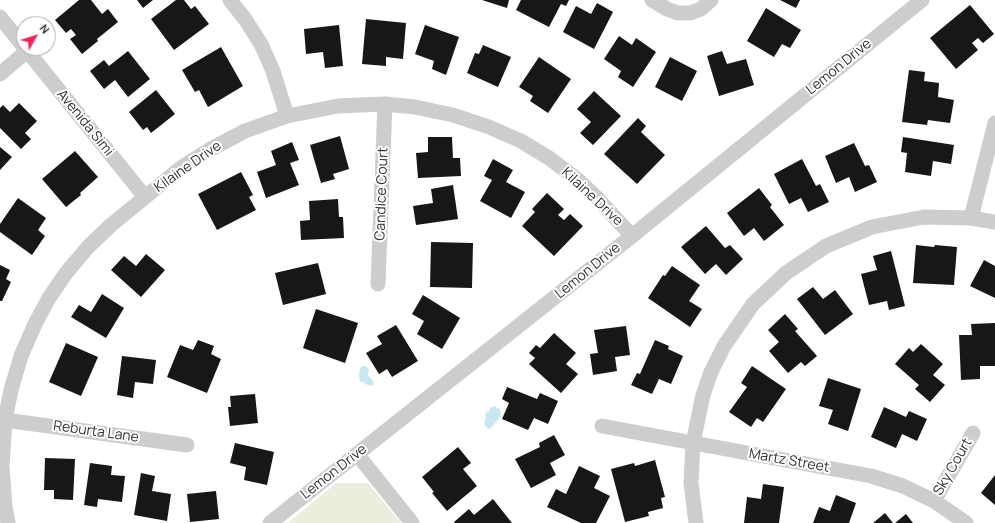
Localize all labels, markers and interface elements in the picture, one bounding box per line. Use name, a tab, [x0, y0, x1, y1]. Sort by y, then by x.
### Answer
north arrow	[16, 16, 56, 56]
text: N	[37, 21, 53, 37]
street label: Lemon Drive	[803, 36, 875, 98]
street label: Avenida Simi	[53, 86, 117, 160]
street label: Kilaine Drive	[151, 138, 225, 196]
street label: Candice Court	[372, 147, 392, 241]
street label: Kilaine Drive	[558, 164, 626, 230]
street label: Lemon Drive	[552, 240, 624, 302]
street label: Reburta Lane	[52, 418, 140, 446]
street label: Sky Court	[930, 436, 976, 498]
street label: Lemon Drive	[298, 441, 370, 503]
street label: Martz Street	[747, 446, 831, 476]

